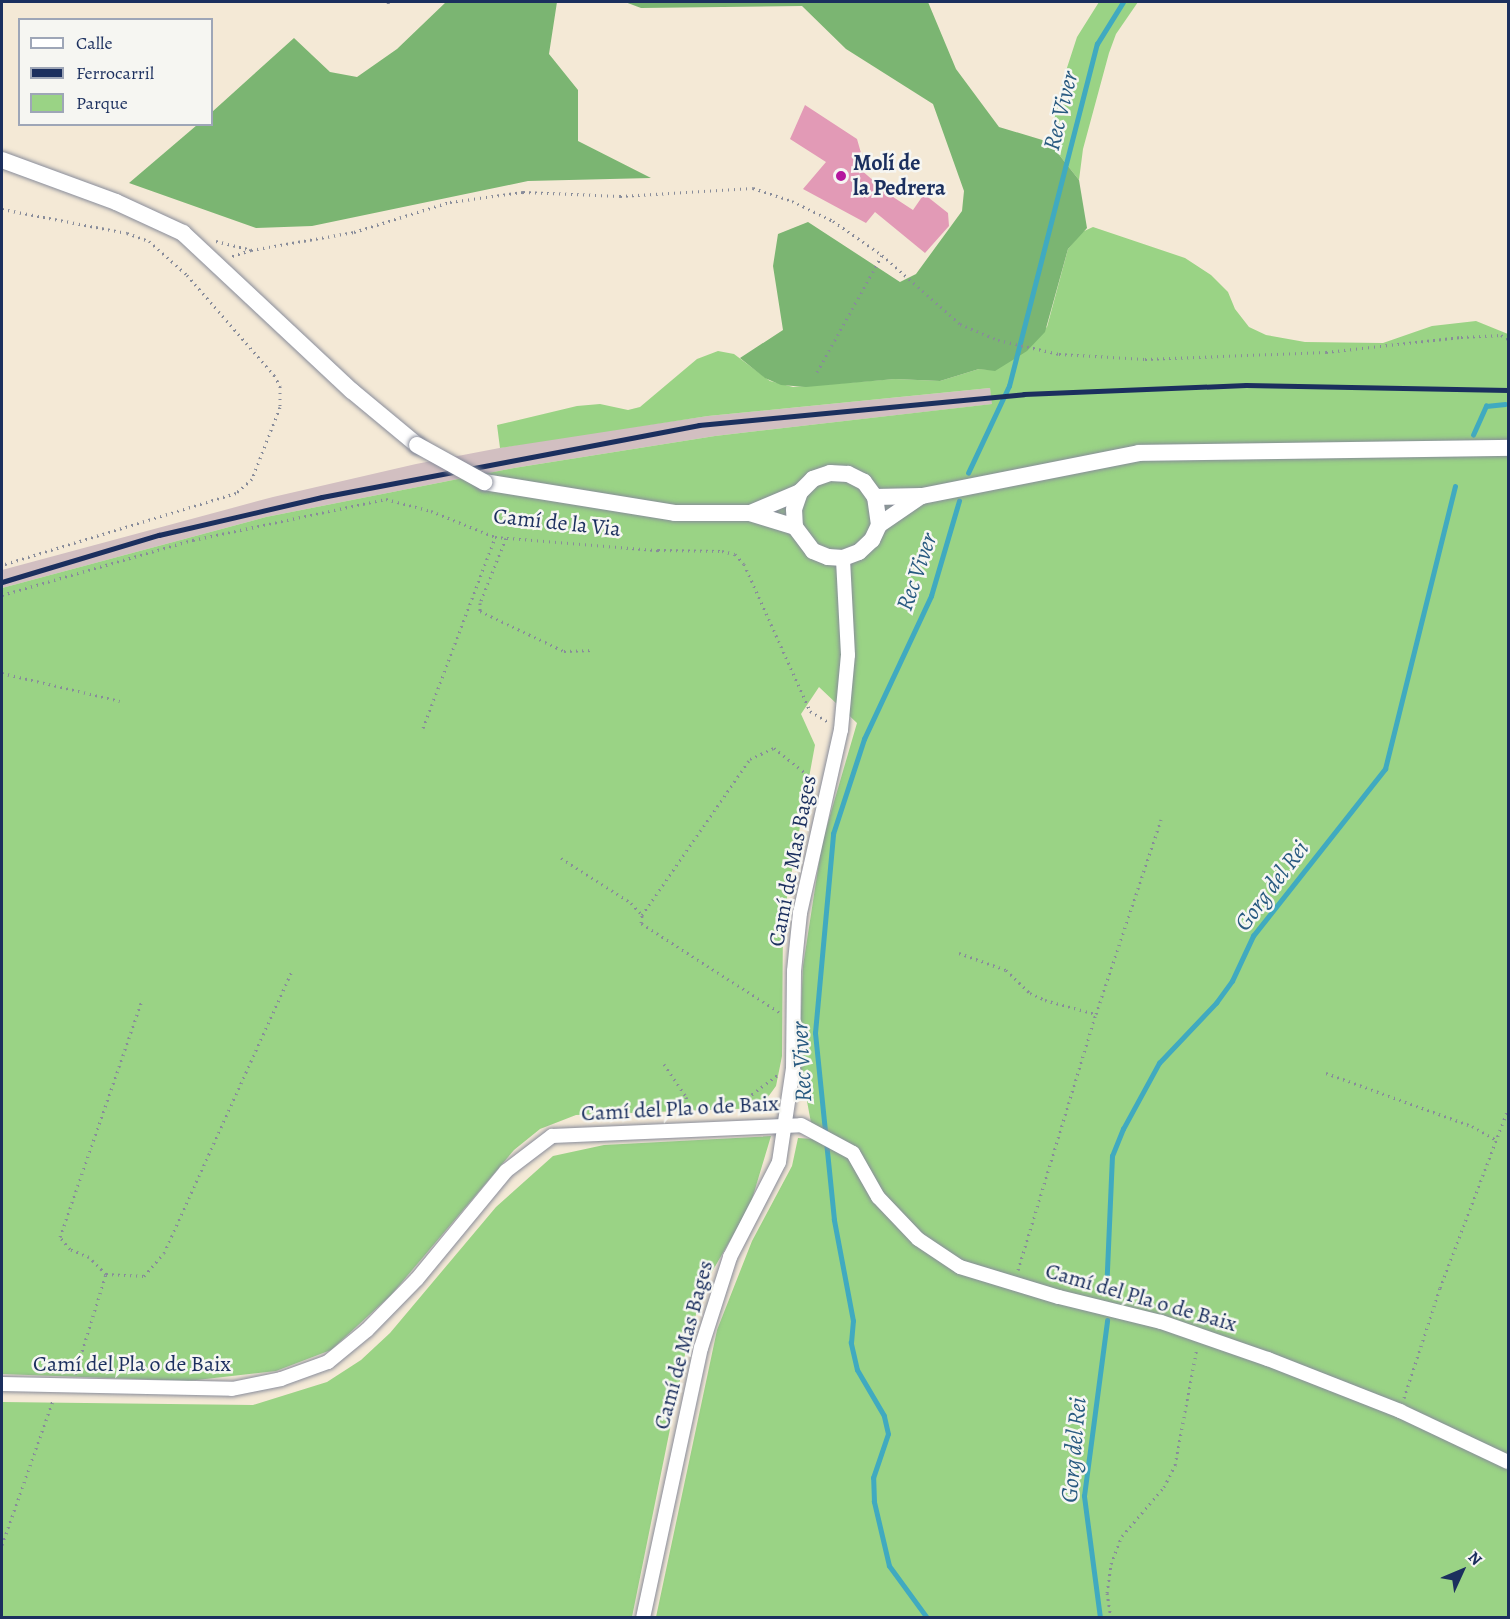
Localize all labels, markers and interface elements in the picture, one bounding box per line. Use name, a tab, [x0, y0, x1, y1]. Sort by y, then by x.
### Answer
legend	[18, 18, 213, 126]
text: Calle	[76, 31, 113, 55]
text: Ferrocarril	[76, 61, 154, 85]
water label: Rec Viver	[1037, 69, 1085, 153]
text: Parque	[76, 91, 128, 115]
place label: Molí de la Pedrera	[853, 150, 946, 202]
marker: Molí de la Pedrera	[834, 169, 848, 183]
street label: Camí de la Via	[492, 503, 622, 543]
water label: Rec Viver	[890, 529, 944, 615]
street label: Camí de Mas Bages	[763, 773, 823, 949]
water label: Gorg del Rei	[1229, 835, 1315, 937]
water label: Rec Viver	[786, 1021, 818, 1103]
street label: Camí del Pla o de Baix	[581, 1091, 779, 1127]
street label: Camí de Mas Bages	[649, 1258, 719, 1432]
street label: Camí del Pla o de Baix	[1042, 1258, 1240, 1338]
street label: Camí del Pla o de Baix	[33, 1352, 231, 1378]
water label: Gorg del Rei	[1055, 1396, 1093, 1504]
north arrow	[1432, 1541, 1492, 1601]
text: N	[1463, 1547, 1487, 1570]

